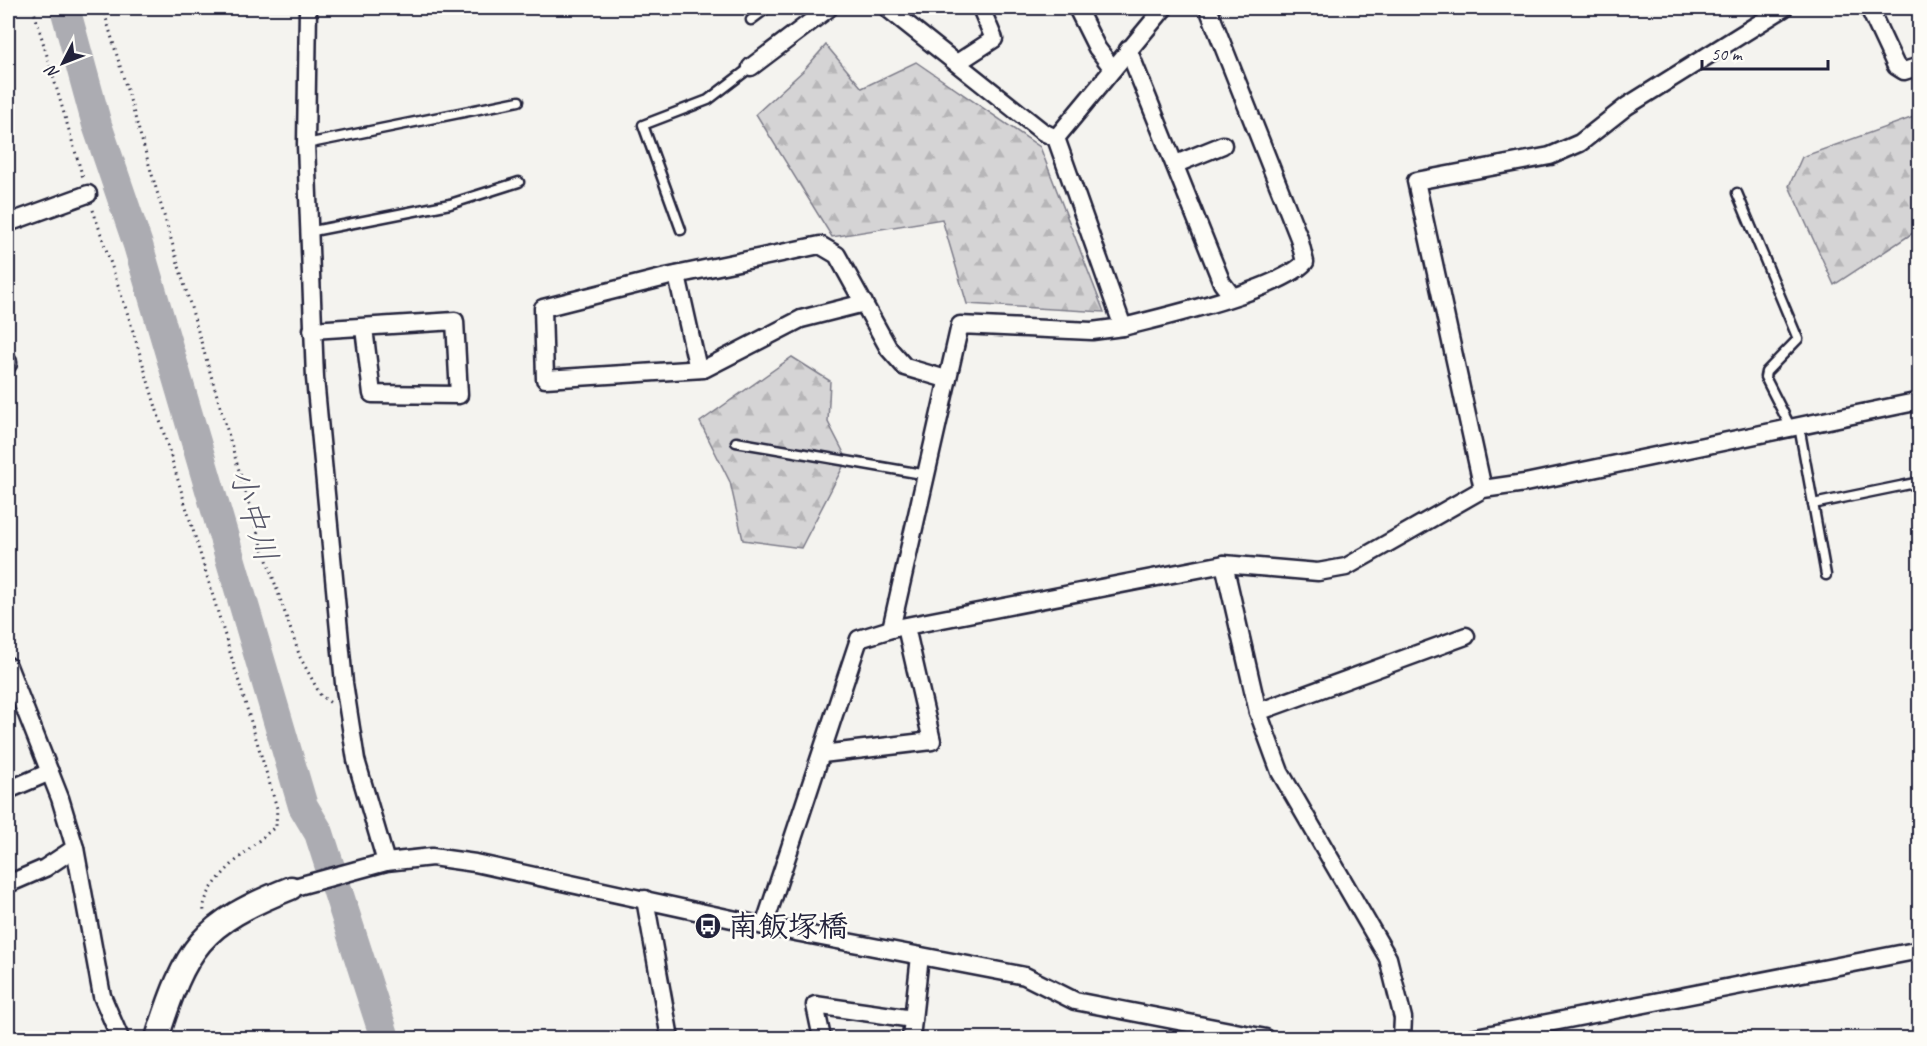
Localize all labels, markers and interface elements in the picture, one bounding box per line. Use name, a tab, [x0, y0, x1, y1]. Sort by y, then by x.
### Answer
north arrow	[33, 33, 93, 93]
scale bar	[1702, 33, 1828, 71]
text: 50 m	[1711, 43, 1744, 65]
text: N	[40, 60, 63, 83]
water label: 小中川	[220, 463, 287, 567]
place label: 南飯塚橋	[728, 907, 848, 945]
bus stop icon: 南飯塚橋	[693, 911, 723, 941]

